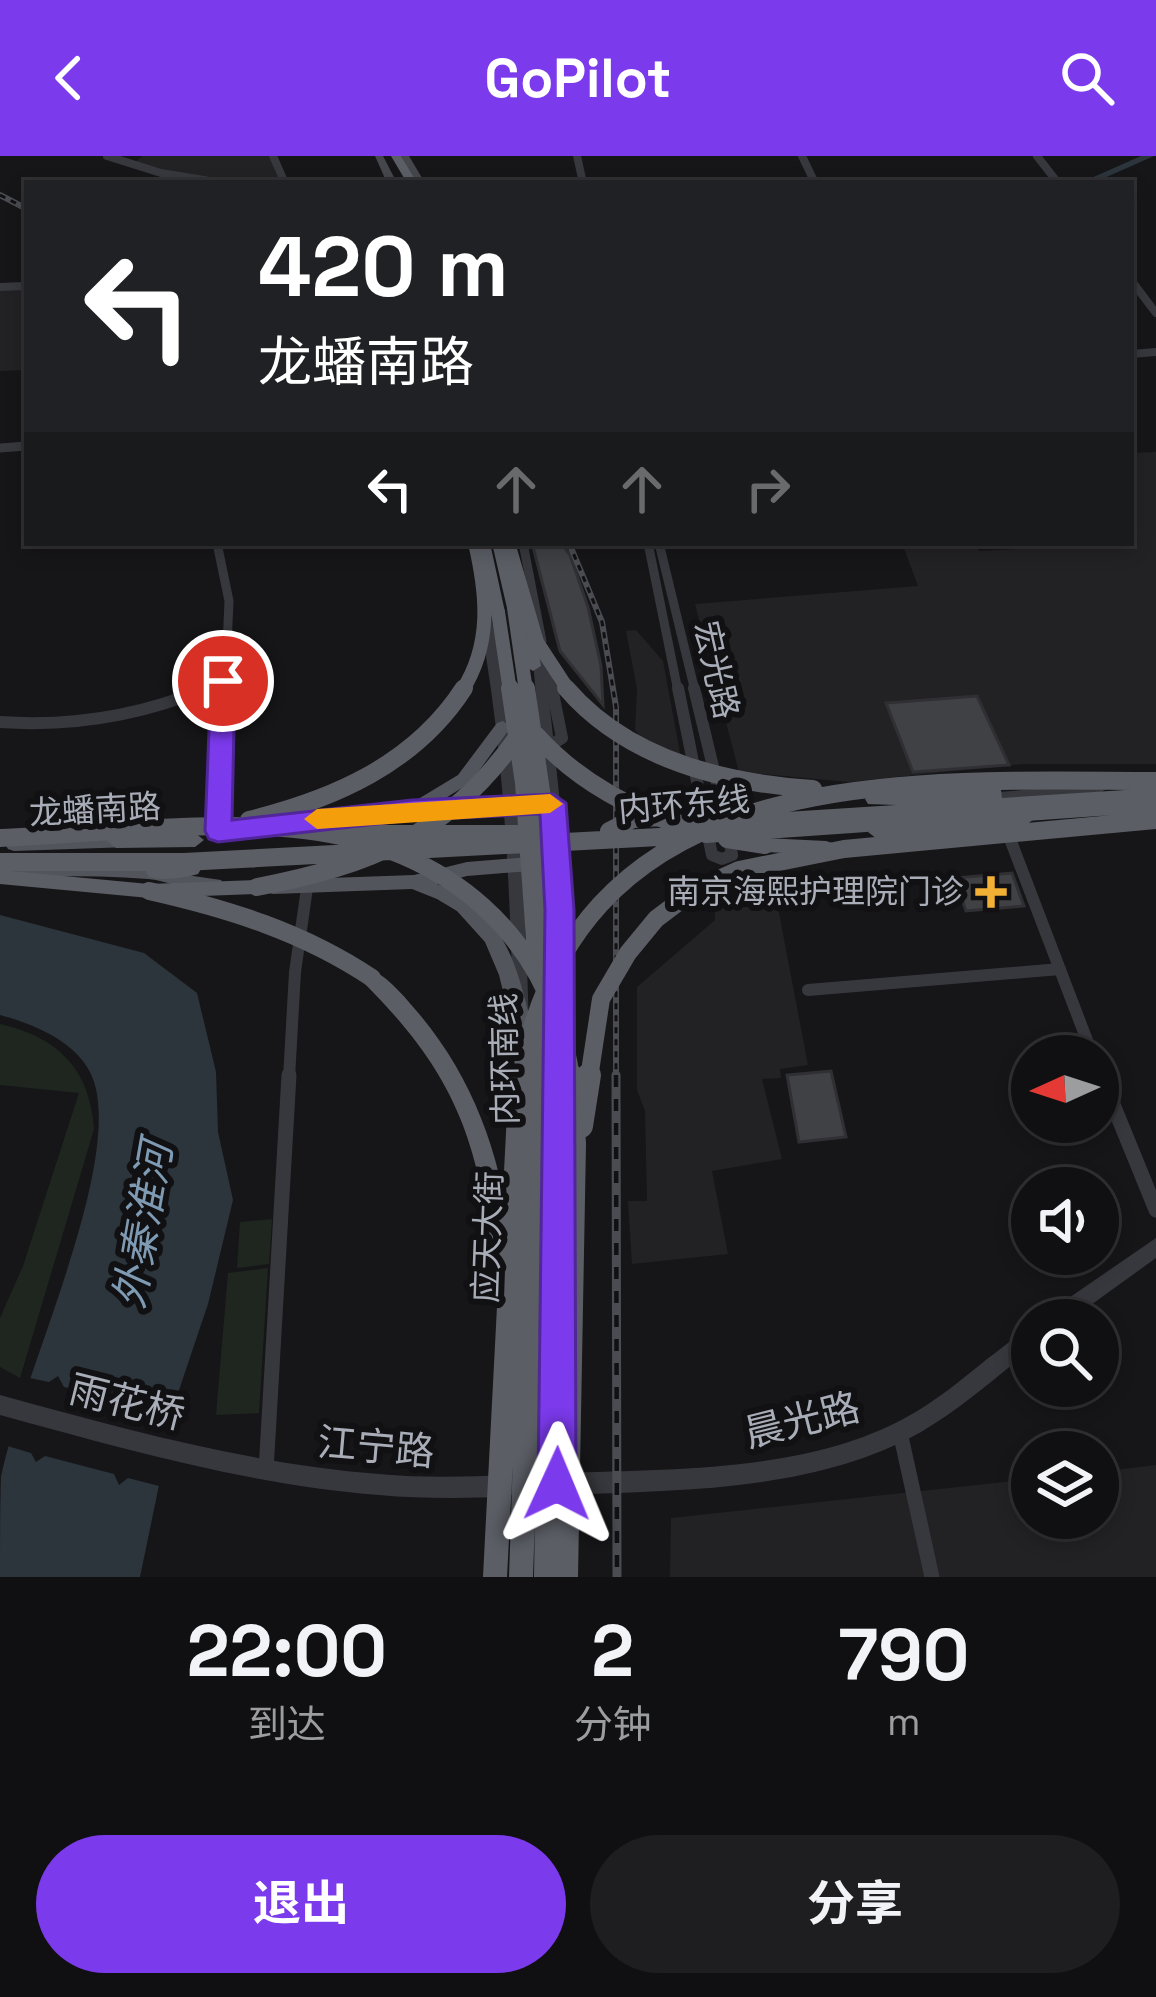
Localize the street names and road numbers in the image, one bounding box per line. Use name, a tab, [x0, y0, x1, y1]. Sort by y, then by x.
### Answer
street label: 宏光路	[684, 617, 748, 723]
street label: 内环东线	[616, 778, 752, 832]
street label: 龙蟠南路	[28, 786, 162, 834]
street label: 内环南线	[483, 993, 527, 1125]
street label: 应天大街	[465, 1170, 511, 1304]
street label: 雨花桥	[64, 1364, 190, 1440]
street label: 晨光路	[739, 1382, 865, 1458]
street label: 江宁路	[316, 1417, 436, 1477]

